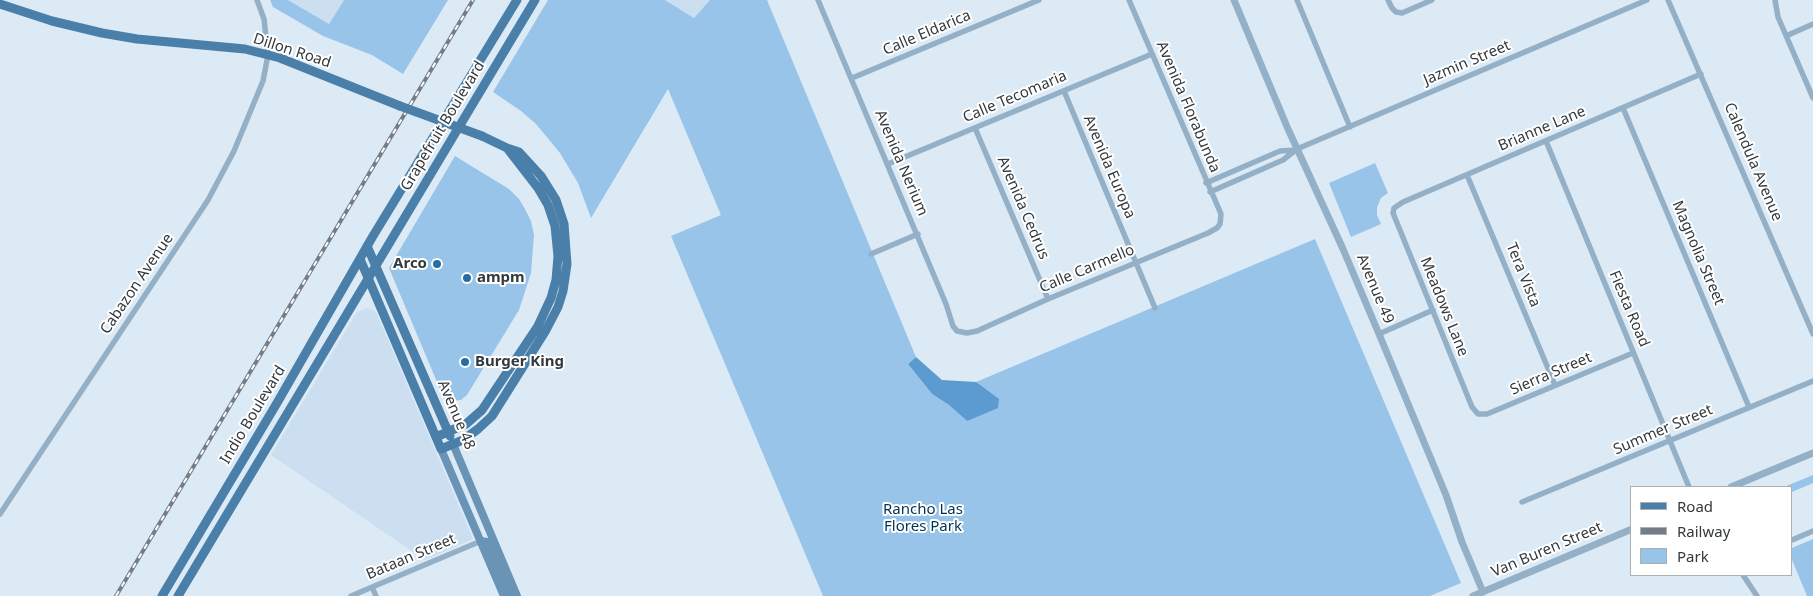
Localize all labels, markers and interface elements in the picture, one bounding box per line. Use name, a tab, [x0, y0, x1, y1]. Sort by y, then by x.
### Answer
street label: Calle Eldarica	[880, 6, 974, 60]
street label: Dillon Road	[251, 30, 333, 72]
street label: Jazmin Street	[1421, 37, 1513, 89]
street label: Avenida Florabunda	[1152, 39, 1224, 175]
street label: Grapefruit Boulevard	[397, 58, 489, 194]
street label: Calle Tecomaria	[960, 67, 1070, 127]
street label: Calendula Avenue	[1720, 100, 1786, 224]
street label: Brianne Lane	[1496, 103, 1588, 155]
street label: Avenida Nerium	[871, 107, 931, 219]
street label: Avenida Europa	[1079, 113, 1139, 221]
street label: Avenida Cedrus	[993, 154, 1053, 262]
street label: Magnolia Street	[1668, 198, 1728, 308]
street label: Cabazon Avenue	[97, 230, 177, 338]
street label: Tera Vista	[1502, 240, 1544, 310]
street label: Calle Carmello	[1037, 241, 1137, 297]
street label: Avenue 49	[1352, 252, 1398, 326]
place label: Arco	[393, 255, 427, 273]
street label: Meadows Lane	[1416, 255, 1472, 359]
marker: Arco	[431, 258, 443, 270]
street label: Fiesta Road	[1605, 268, 1653, 350]
place label: ampm	[477, 269, 525, 287]
marker: ampm	[461, 272, 473, 284]
street label: Sierra Street	[1508, 349, 1594, 399]
place label: Burger King	[475, 353, 564, 371]
marker: Burger King	[459, 356, 471, 368]
street label: Indio Boulevard	[217, 362, 289, 468]
street label: Avenue 48	[433, 378, 479, 452]
street label: Summer Street	[1611, 401, 1715, 459]
legend	[1630, 486, 1793, 576]
text: Road	[1677, 496, 1713, 516]
park label: Rancho Las Flores Park	[883, 501, 963, 536]
street label: Van Buren Street	[1489, 519, 1605, 581]
text: Railway	[1677, 521, 1730, 541]
street label: Bataan Street	[364, 530, 458, 584]
text: Park	[1677, 546, 1709, 566]

